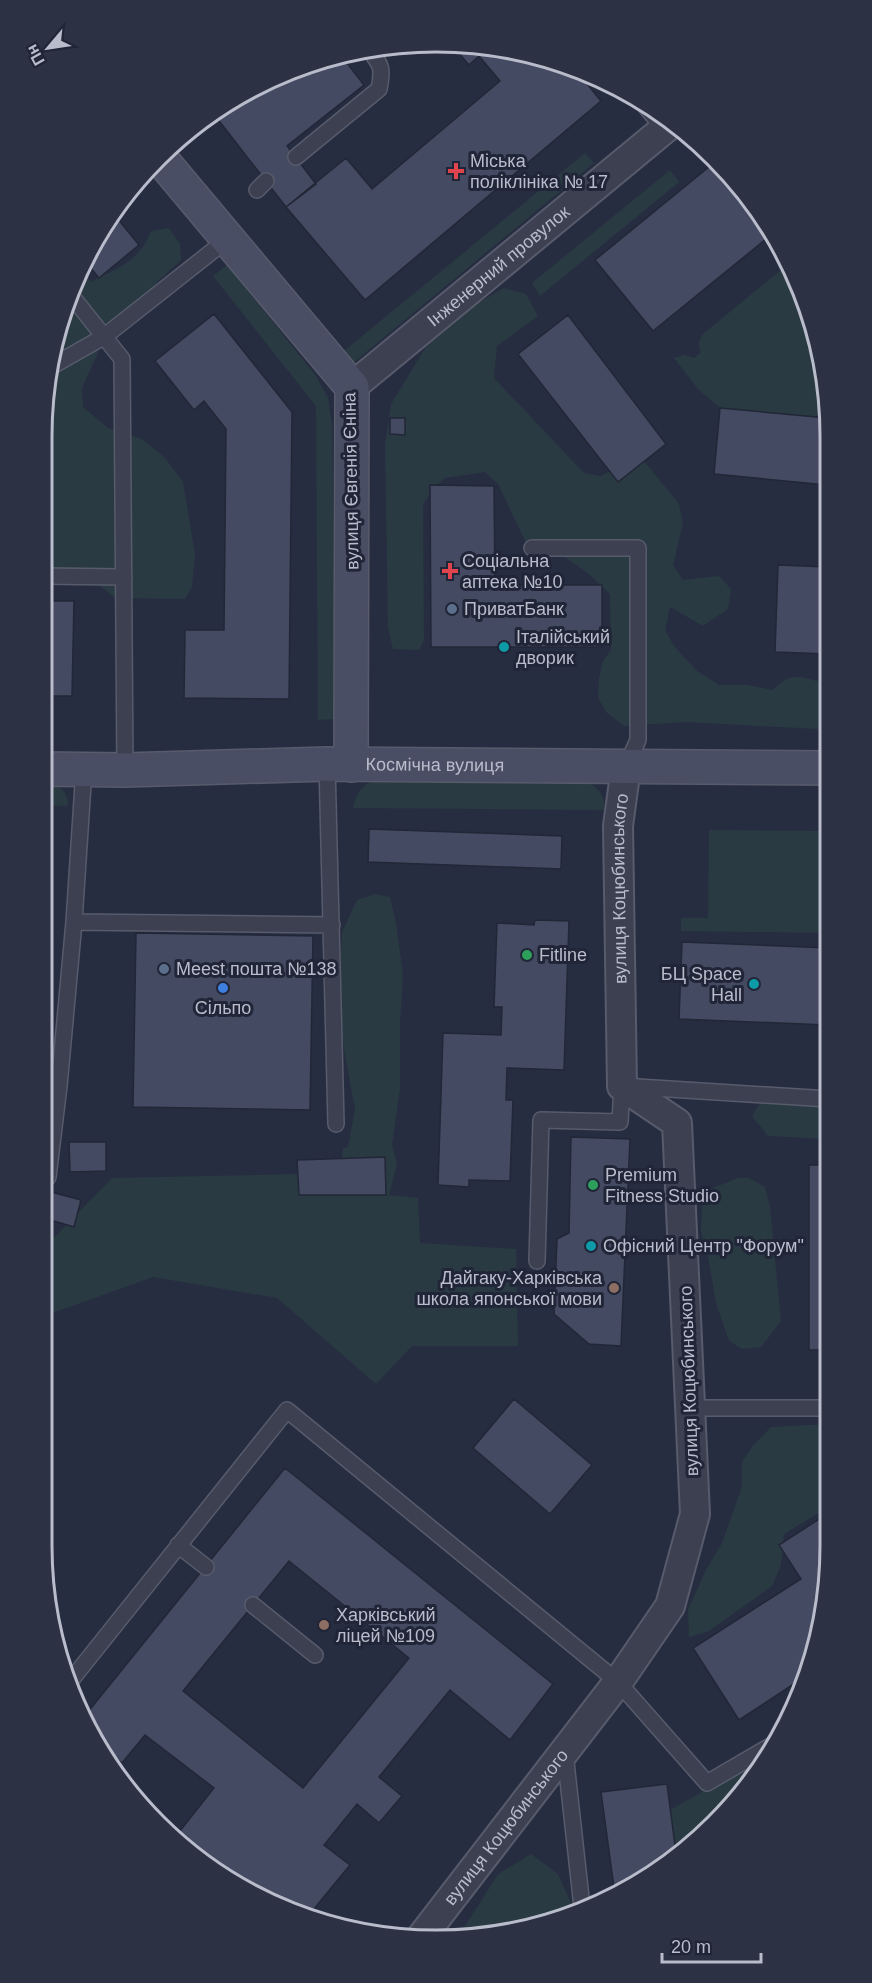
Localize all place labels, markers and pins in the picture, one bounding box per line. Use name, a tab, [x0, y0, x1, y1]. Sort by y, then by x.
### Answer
place label: Міська поліклініка № 17	[470, 151, 608, 192]
marker: Міська поліклініка № 17	[447, 162, 465, 180]
place label: Соціальна аптека №10	[462, 551, 562, 592]
marker: Соціальна аптека №10	[443, 564, 457, 578]
place label: ПриватБанк	[464, 599, 564, 619]
marker: ПриватБанк	[445, 602, 459, 616]
place label: Італійський дворик	[516, 627, 610, 668]
marker: Італійський дворик	[497, 640, 511, 654]
place label: Fitline	[539, 945, 587, 965]
marker: Fitline	[520, 948, 534, 962]
place label: Meest пошта №138	[176, 959, 337, 979]
marker: Meest пошта №138	[157, 962, 171, 976]
place label: БЦ Space Hall	[661, 964, 742, 1005]
marker: БЦ Space Hall	[747, 977, 761, 991]
marker: Сільпо	[216, 981, 230, 995]
place label: Сільпо	[195, 998, 251, 1018]
place label: Premium Fitness Studio	[605, 1165, 719, 1206]
marker: Premium Fitness Studio	[586, 1178, 600, 1192]
place label: Офісний Центр "Форум"	[603, 1236, 804, 1256]
marker: Офісний Центр "Форум"	[584, 1239, 598, 1253]
place label: Дайгаку-Харківська школа японської мови	[416, 1268, 603, 1309]
marker: Дайгаку-Харківська школа японської мови	[607, 1281, 621, 1295]
place label: Харківський ліцей №109	[336, 1605, 436, 1646]
marker: Харківський ліцей №109	[317, 1618, 331, 1632]

